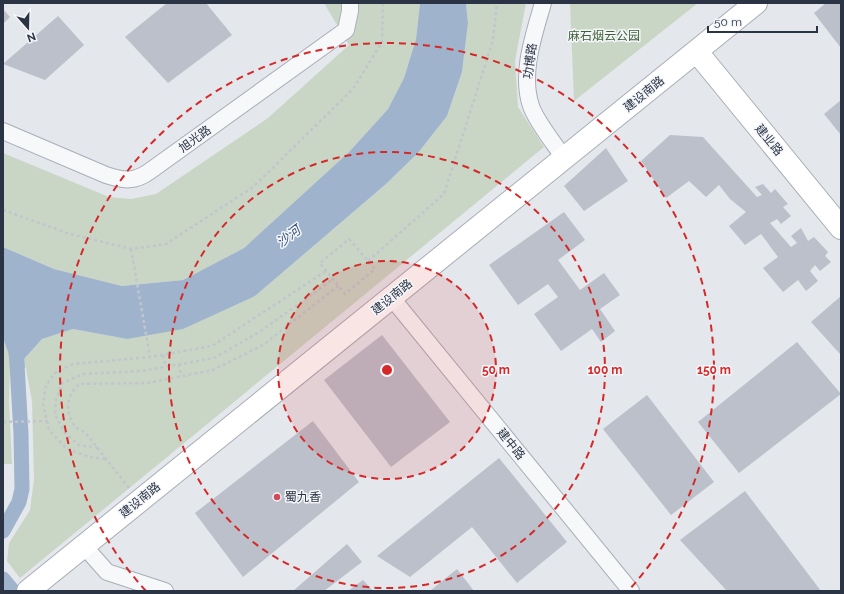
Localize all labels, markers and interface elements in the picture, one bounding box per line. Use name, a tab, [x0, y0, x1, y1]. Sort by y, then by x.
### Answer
north arrow	[8, 8, 48, 48]
scale bar	[708, 8, 817, 34]
text: 50 m	[714, 15, 742, 29]
text: N	[25, 29, 37, 44]
park label: 麻石烟云公园	[568, 29, 640, 43]
street label: 功博路	[521, 42, 539, 80]
street label: 建设南路	[621, 73, 667, 115]
street label: 建业路	[752, 122, 786, 158]
street label: 旭光路	[176, 123, 214, 155]
water label: 沙河	[273, 221, 306, 250]
street label: 建设南路	[369, 276, 415, 318]
centre of rings	[380, 363, 394, 377]
text: 50 m	[482, 363, 510, 377]
text: 100 m	[588, 363, 622, 377]
text: 150 m	[697, 363, 731, 377]
street label: 建中路	[494, 426, 528, 462]
street label: 建设南路	[117, 479, 163, 521]
place label: 蜀九香	[285, 490, 321, 504]
marker: 蜀九香	[272, 492, 282, 502]

